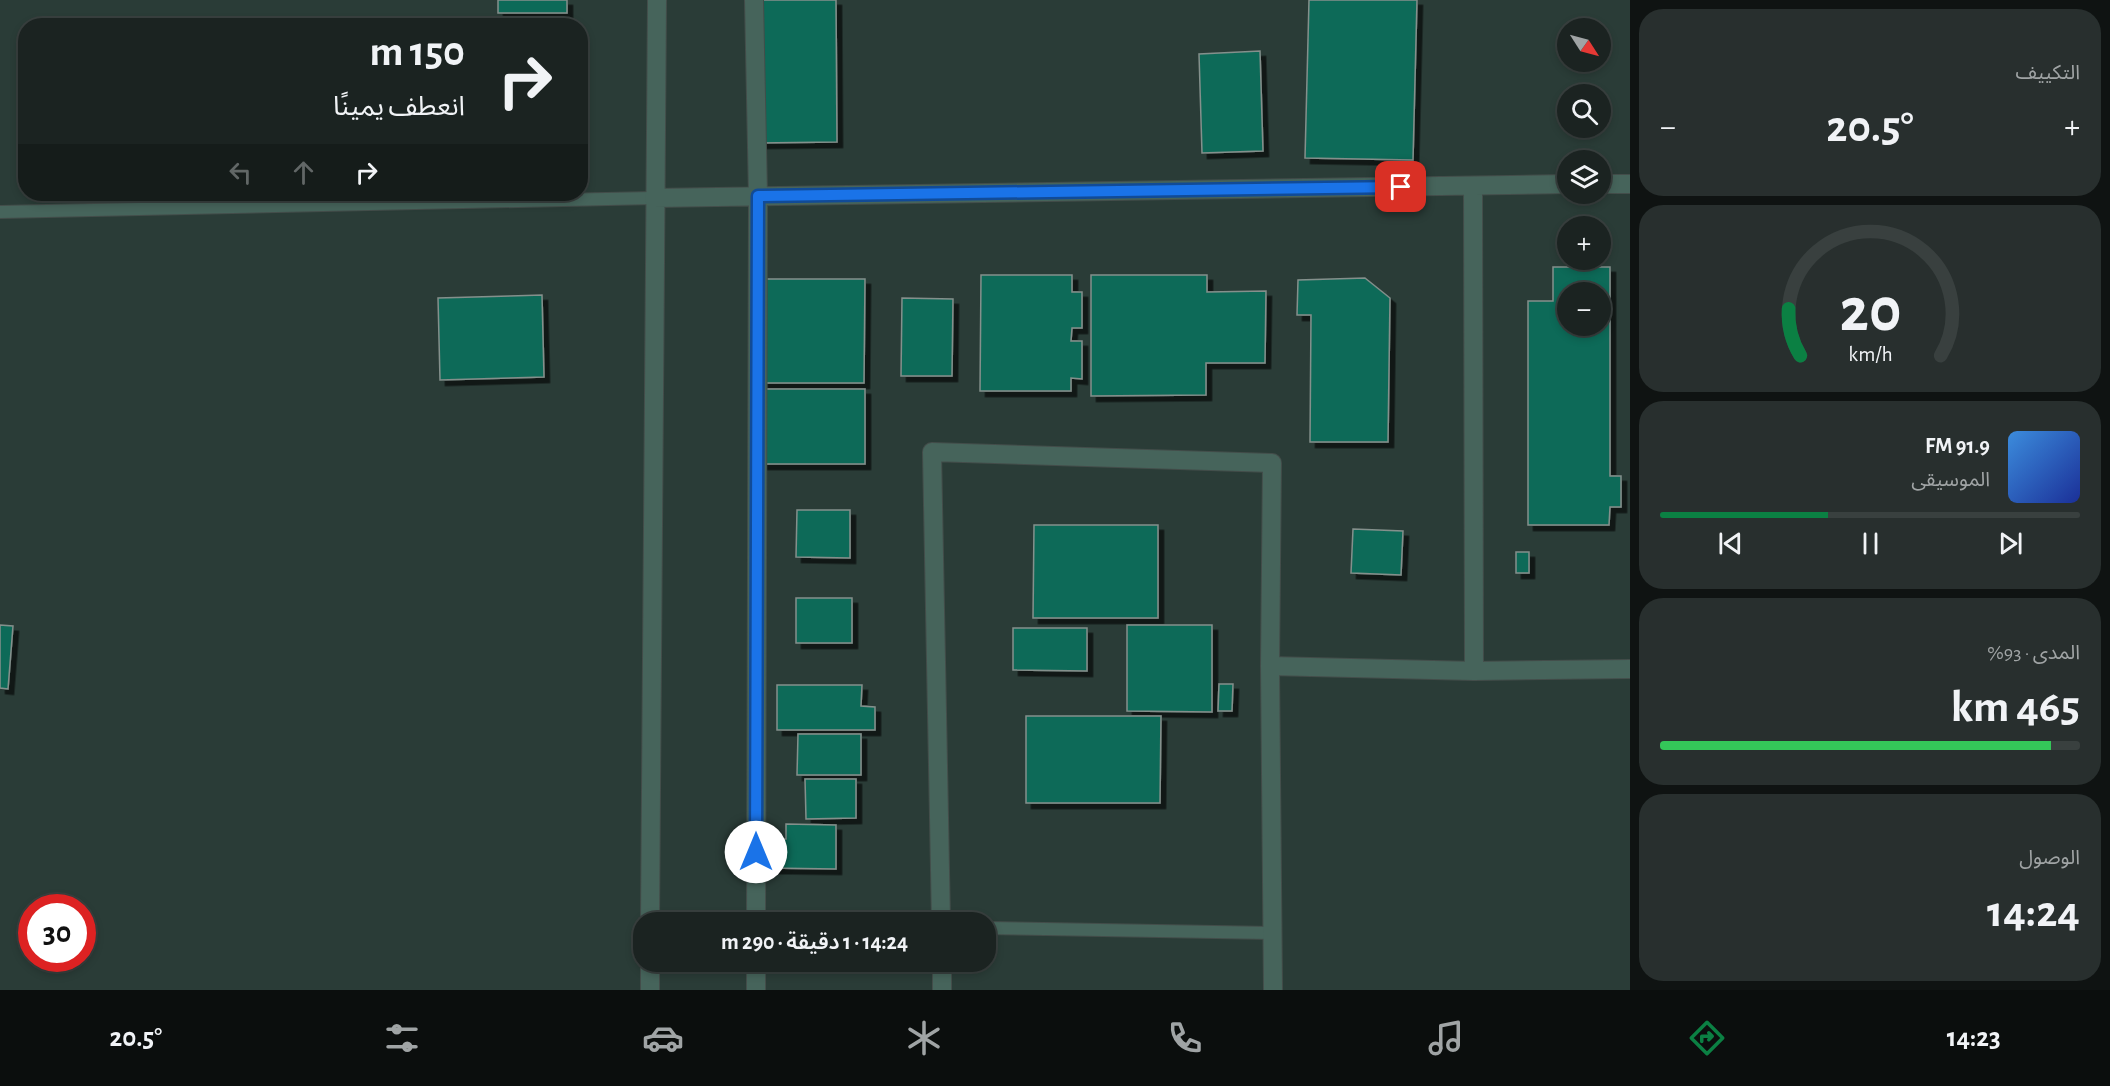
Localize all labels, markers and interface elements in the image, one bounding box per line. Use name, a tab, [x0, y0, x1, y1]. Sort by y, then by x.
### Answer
north arrow	[1557, 18, 1611, 72]
map controls	[1557, 18, 1611, 336]
text: 150 m	[370, 31, 465, 73]
icon: right	[486, 42, 564, 120]
text: التكييف	[2016, 63, 2080, 83]
button: search	[1557, 84, 1611, 138]
text: انعطف يمينًا	[333, 93, 465, 120]
text: 20.5°	[1826, 105, 1914, 150]
text: −	[1660, 111, 1676, 144]
text: +	[2064, 111, 2080, 144]
button: layers	[1557, 150, 1611, 204]
icon: left	[224, 156, 257, 189]
icon: ahead	[287, 156, 320, 189]
icon: right	[350, 156, 383, 189]
pin	[1375, 161, 1426, 212]
icon: arrive	[1384, 170, 1417, 203]
button: +	[1557, 216, 1611, 270]
text: 20	[1839, 280, 1901, 342]
button: −	[1557, 282, 1611, 336]
text: km/h	[1848, 344, 1892, 365]
text: 91.9 FM	[1925, 435, 1990, 457]
text: الموسيقى	[1911, 470, 1990, 490]
icon: previous	[1714, 527, 1747, 560]
icon: pause	[1854, 527, 1887, 560]
icon: next	[1994, 527, 2027, 560]
text: المدى · 93%	[1987, 643, 2080, 663]
text: 465 km	[1951, 685, 2080, 730]
position arrow	[724, 820, 788, 884]
text: الوصول	[2019, 848, 2080, 868]
text: 14:24	[1987, 890, 2080, 935]
speed limit sign: 30	[18, 894, 96, 972]
text: 14:24 · 1 دقيقة · 290 m	[721, 931, 908, 953]
icon: filters	[381, 1017, 423, 1059]
icon: car	[642, 1017, 684, 1059]
icon: climate	[903, 1017, 945, 1059]
icon: phone	[1164, 1017, 1206, 1059]
icon: music	[1425, 1017, 1467, 1059]
icon: directions	[1686, 1017, 1728, 1059]
text: 20.5°	[110, 1024, 162, 1051]
text: 14:23	[1947, 1024, 2001, 1051]

